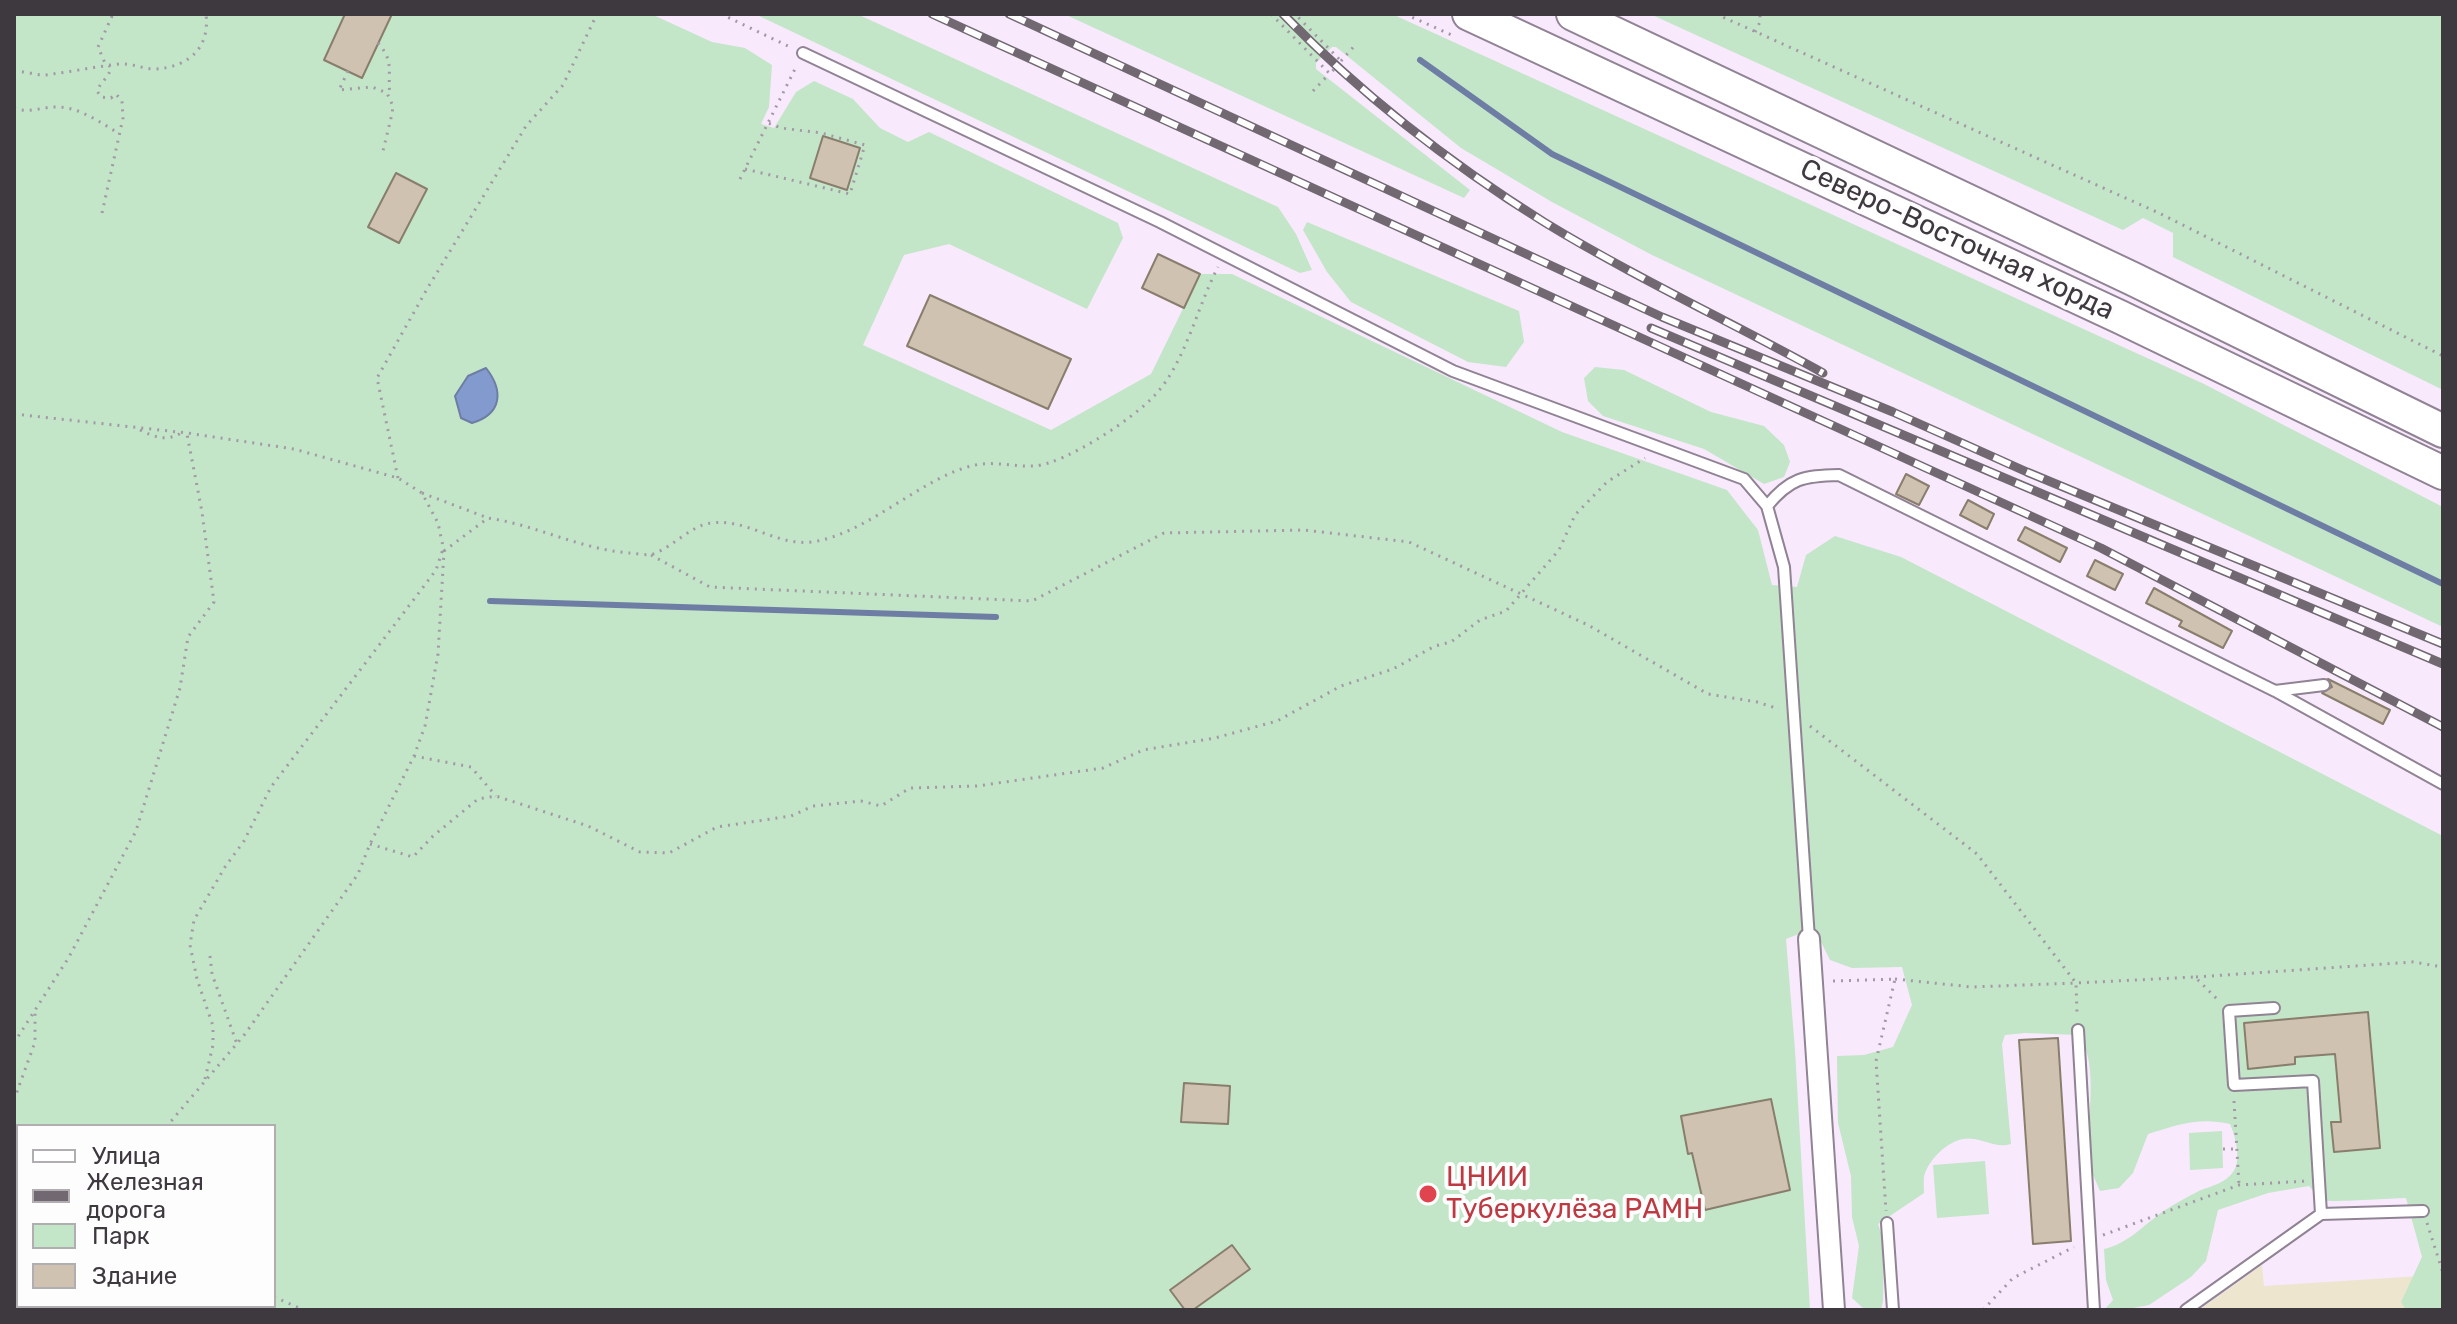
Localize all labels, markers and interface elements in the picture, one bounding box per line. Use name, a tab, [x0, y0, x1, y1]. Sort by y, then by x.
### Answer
street label: Северо-Восточная хорда	[1795, 152, 2119, 328]
legend	[16, 1124, 276, 1308]
text: Улица	[92, 1142, 161, 1170]
place label: ЦНИИ Туберкулёза РАМН	[1446, 1161, 1703, 1227]
text: Железная дорога	[86, 1168, 204, 1224]
marker: ЦНИИ Туберкулёза РАМН	[1417, 1183, 1439, 1205]
text: Парк	[92, 1222, 150, 1250]
text: Здание	[92, 1262, 177, 1290]

